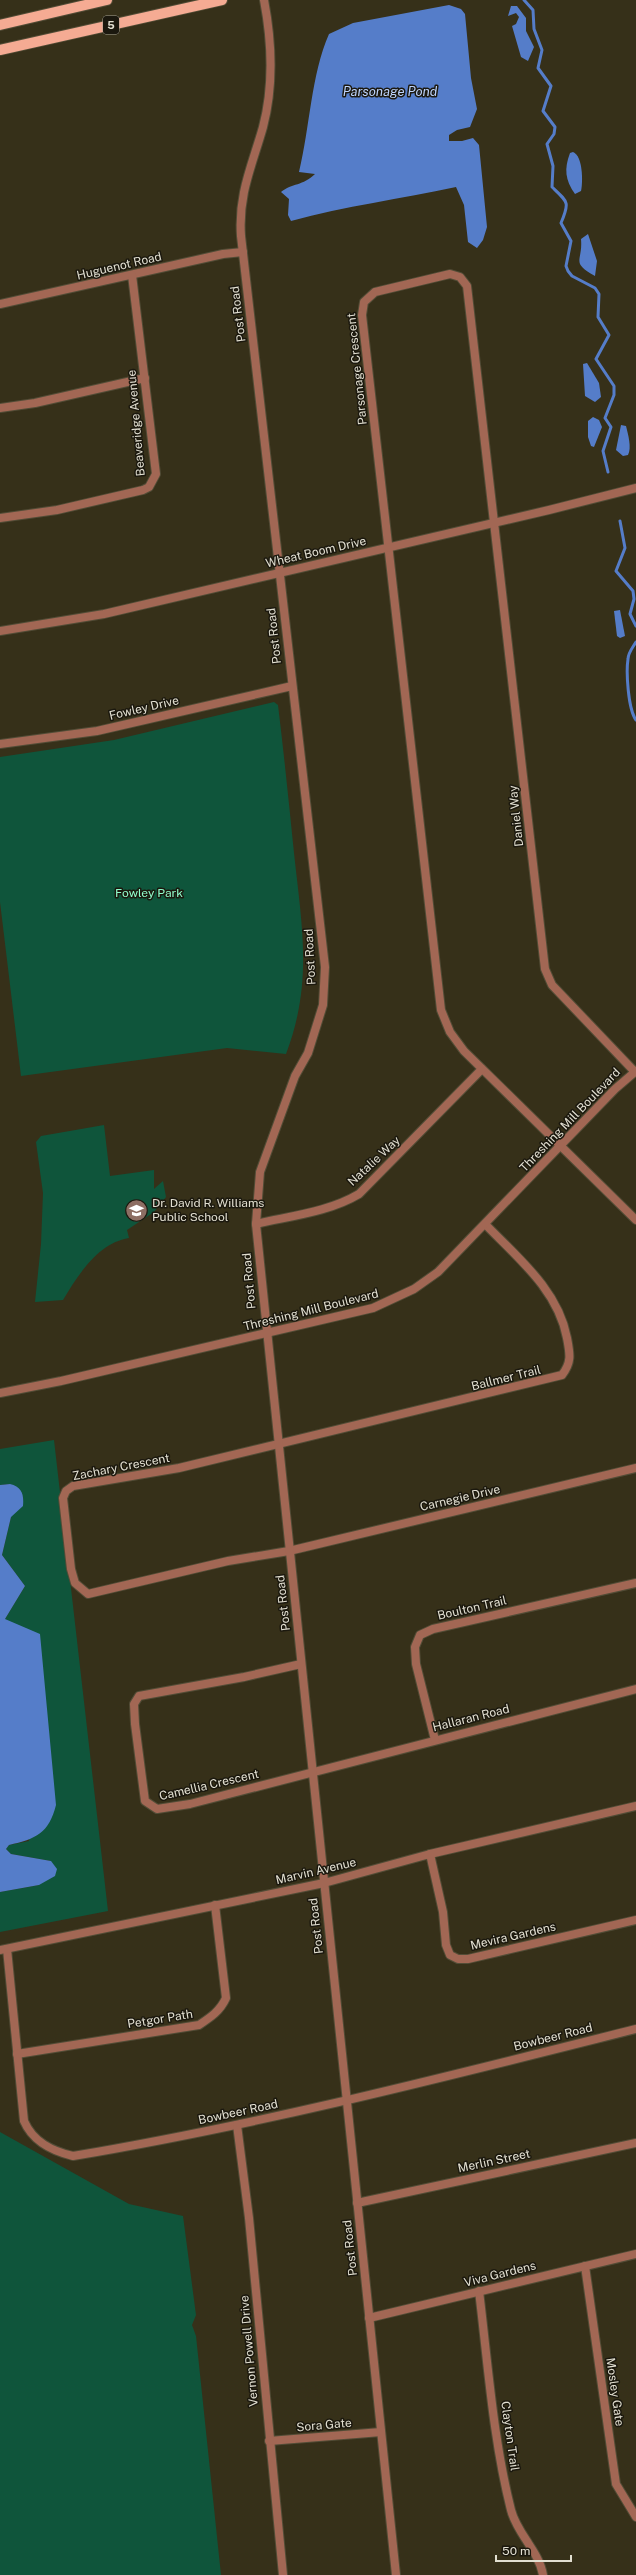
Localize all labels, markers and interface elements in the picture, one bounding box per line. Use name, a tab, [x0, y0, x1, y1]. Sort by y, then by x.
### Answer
road number: 5	[103, 16, 119, 34]
water label: Parsonage Pond	[343, 84, 438, 99]
street label: Huguenot Road	[75, 249, 163, 283]
street label: Post Road	[228, 285, 248, 343]
street label: Parsonage Crescent	[344, 312, 370, 426]
street label: Beaveridge Avenue	[124, 369, 148, 477]
street label: Wheat Boom Drive	[264, 534, 368, 570]
street label: Post Road	[264, 607, 284, 665]
street label: Fowley Drive	[108, 693, 180, 723]
street label: Daniel Way	[506, 784, 526, 847]
park label: Fowley Park	[115, 886, 183, 900]
street label: Post Road	[302, 929, 318, 985]
street label: Threshing Mill Boulevard	[517, 1065, 623, 1175]
street label: Natalie Way	[345, 1133, 403, 1189]
place label: Dr. David R. Williams Public School	[152, 1196, 264, 1224]
school or university icon: Dr. David R. Williams Public School	[124, 1197, 150, 1223]
street label: Post Road	[240, 1252, 258, 1310]
street label: Threshing Mill Boulevard	[242, 1286, 380, 1334]
street label: Ballmer Trail	[470, 1363, 543, 1393]
street label: Zachary Crescent	[71, 1451, 171, 1483]
street label: Carnegie Drive	[418, 1482, 502, 1514]
street label: Post Road	[273, 1574, 293, 1632]
street label: Boulton Trail	[436, 1593, 508, 1623]
street label: Hallaran Road	[431, 1702, 511, 1734]
street label: Camellia Crescent	[158, 1767, 261, 1803]
street label: Marvin Avenue	[274, 1855, 358, 1887]
street label: Post Road	[306, 1897, 326, 1955]
street label: Mevira Gardens	[469, 1919, 557, 1953]
street label: Petgor Path	[126, 2007, 194, 2031]
street label: Bowbeer Road	[512, 2020, 594, 2054]
street label: Bowbeer Road	[197, 2097, 279, 2127]
street label: Merlin Street	[457, 2146, 532, 2175]
street label: Post Road	[340, 2219, 360, 2277]
street label: Viva Gardens	[463, 2258, 537, 2290]
street label: Vernon Powell Drive	[237, 2295, 261, 2407]
street label: Mosley Gate	[603, 2357, 627, 2427]
street label: Clayton Trail	[498, 2400, 522, 2472]
street label: Sora Gate	[296, 2416, 352, 2434]
scale bar	[496, 2537, 571, 2563]
text: 50 m	[502, 2544, 530, 2558]

